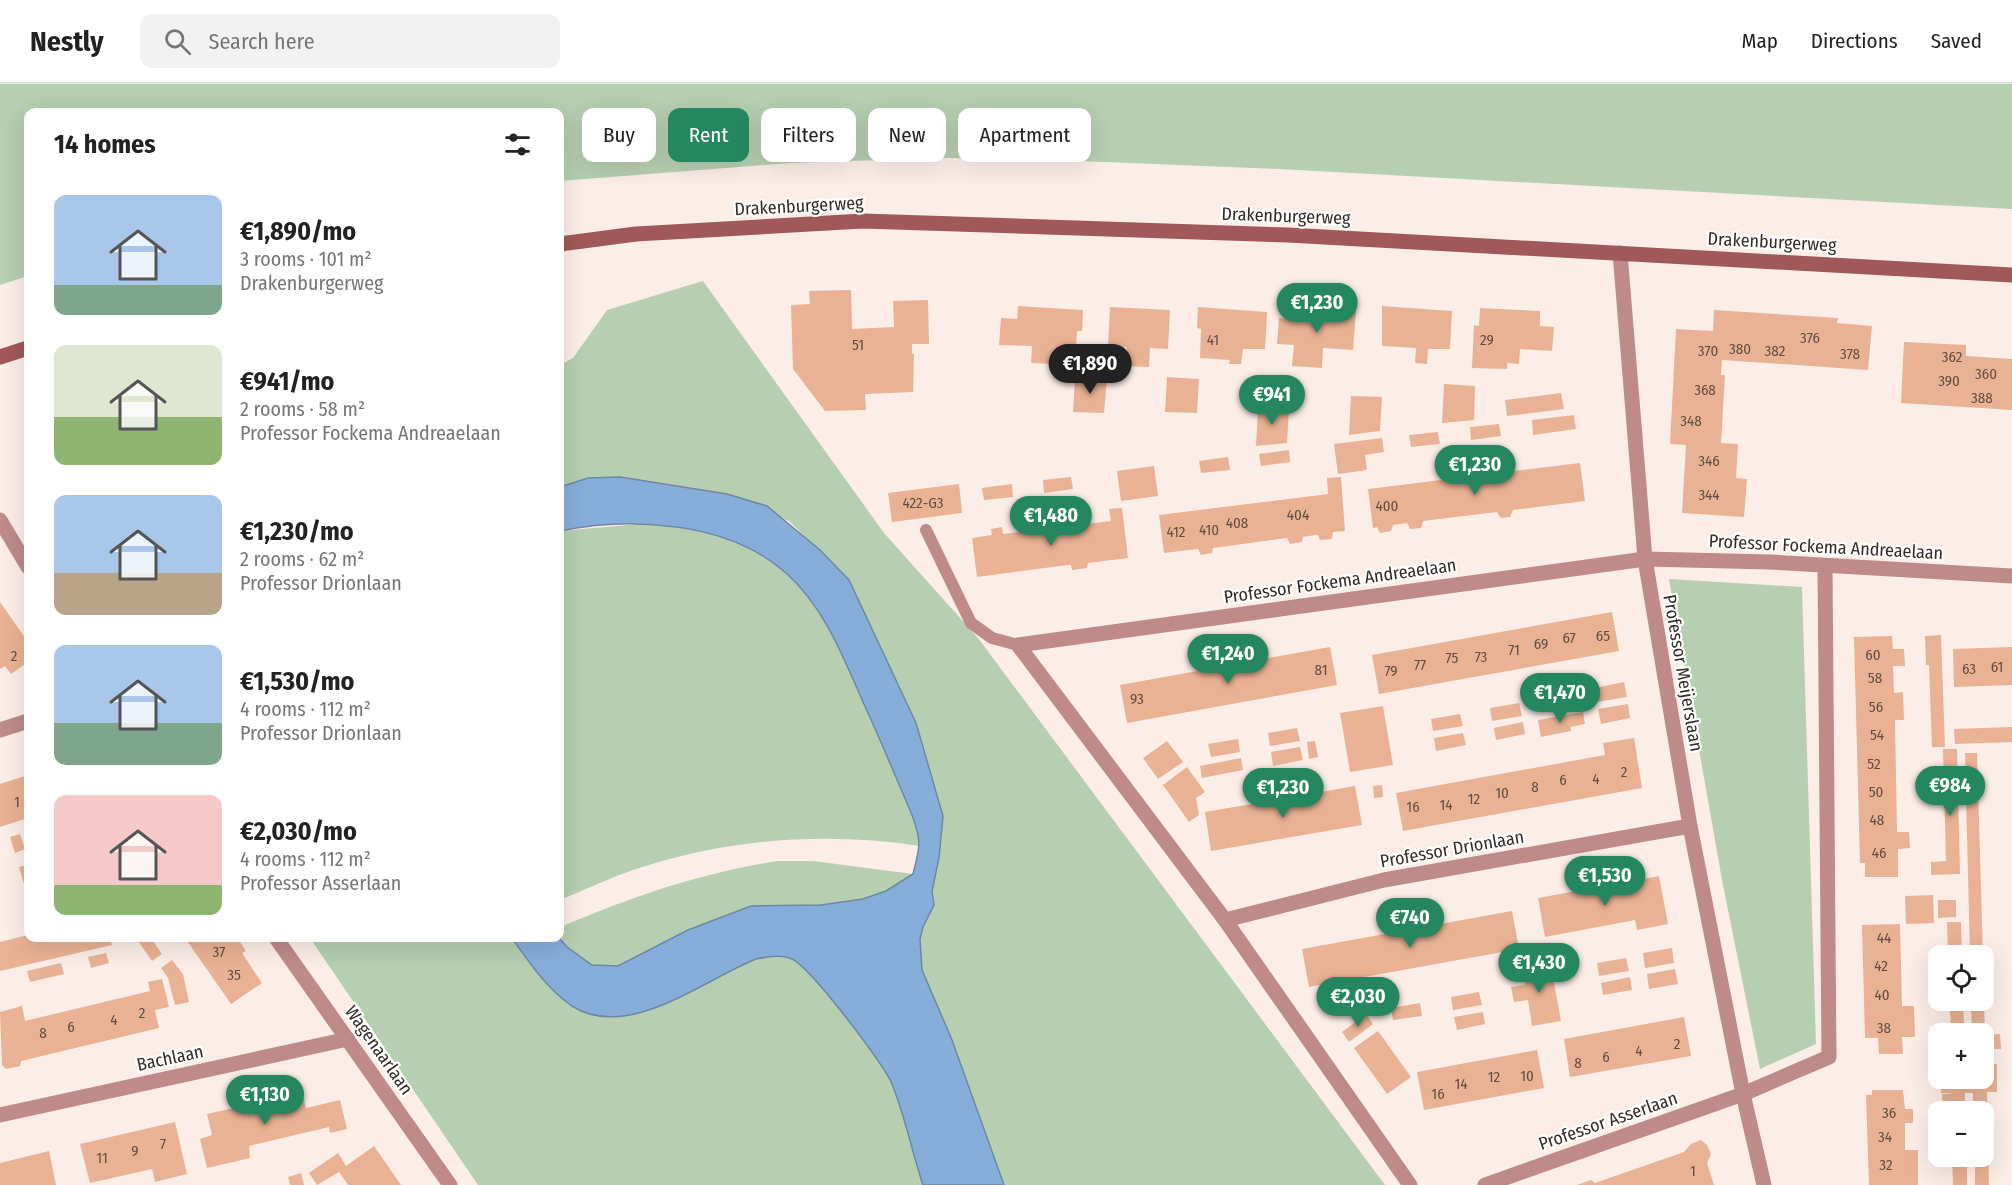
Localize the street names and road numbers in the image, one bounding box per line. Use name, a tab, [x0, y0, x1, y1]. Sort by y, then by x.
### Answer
street label: Drakenburgerweg	[734, 192, 865, 220]
street label: Drakenburgerweg	[1221, 203, 1351, 229]
street label: Drakenburgerweg	[1707, 228, 1838, 256]
street label: Professor Fockema Andreaelaan	[1708, 530, 1944, 564]
street label: Professor Fockema Andreaelaan	[1222, 554, 1458, 608]
street label: Professor Meijerslaan	[1658, 593, 1708, 753]
street label: Professor Drionlaan	[1378, 826, 1526, 872]
street label: Wagenaarlaan	[340, 1001, 418, 1099]
street label: Bachlaan	[135, 1040, 205, 1076]
street label: Professor Asserlaan	[1536, 1087, 1680, 1155]

